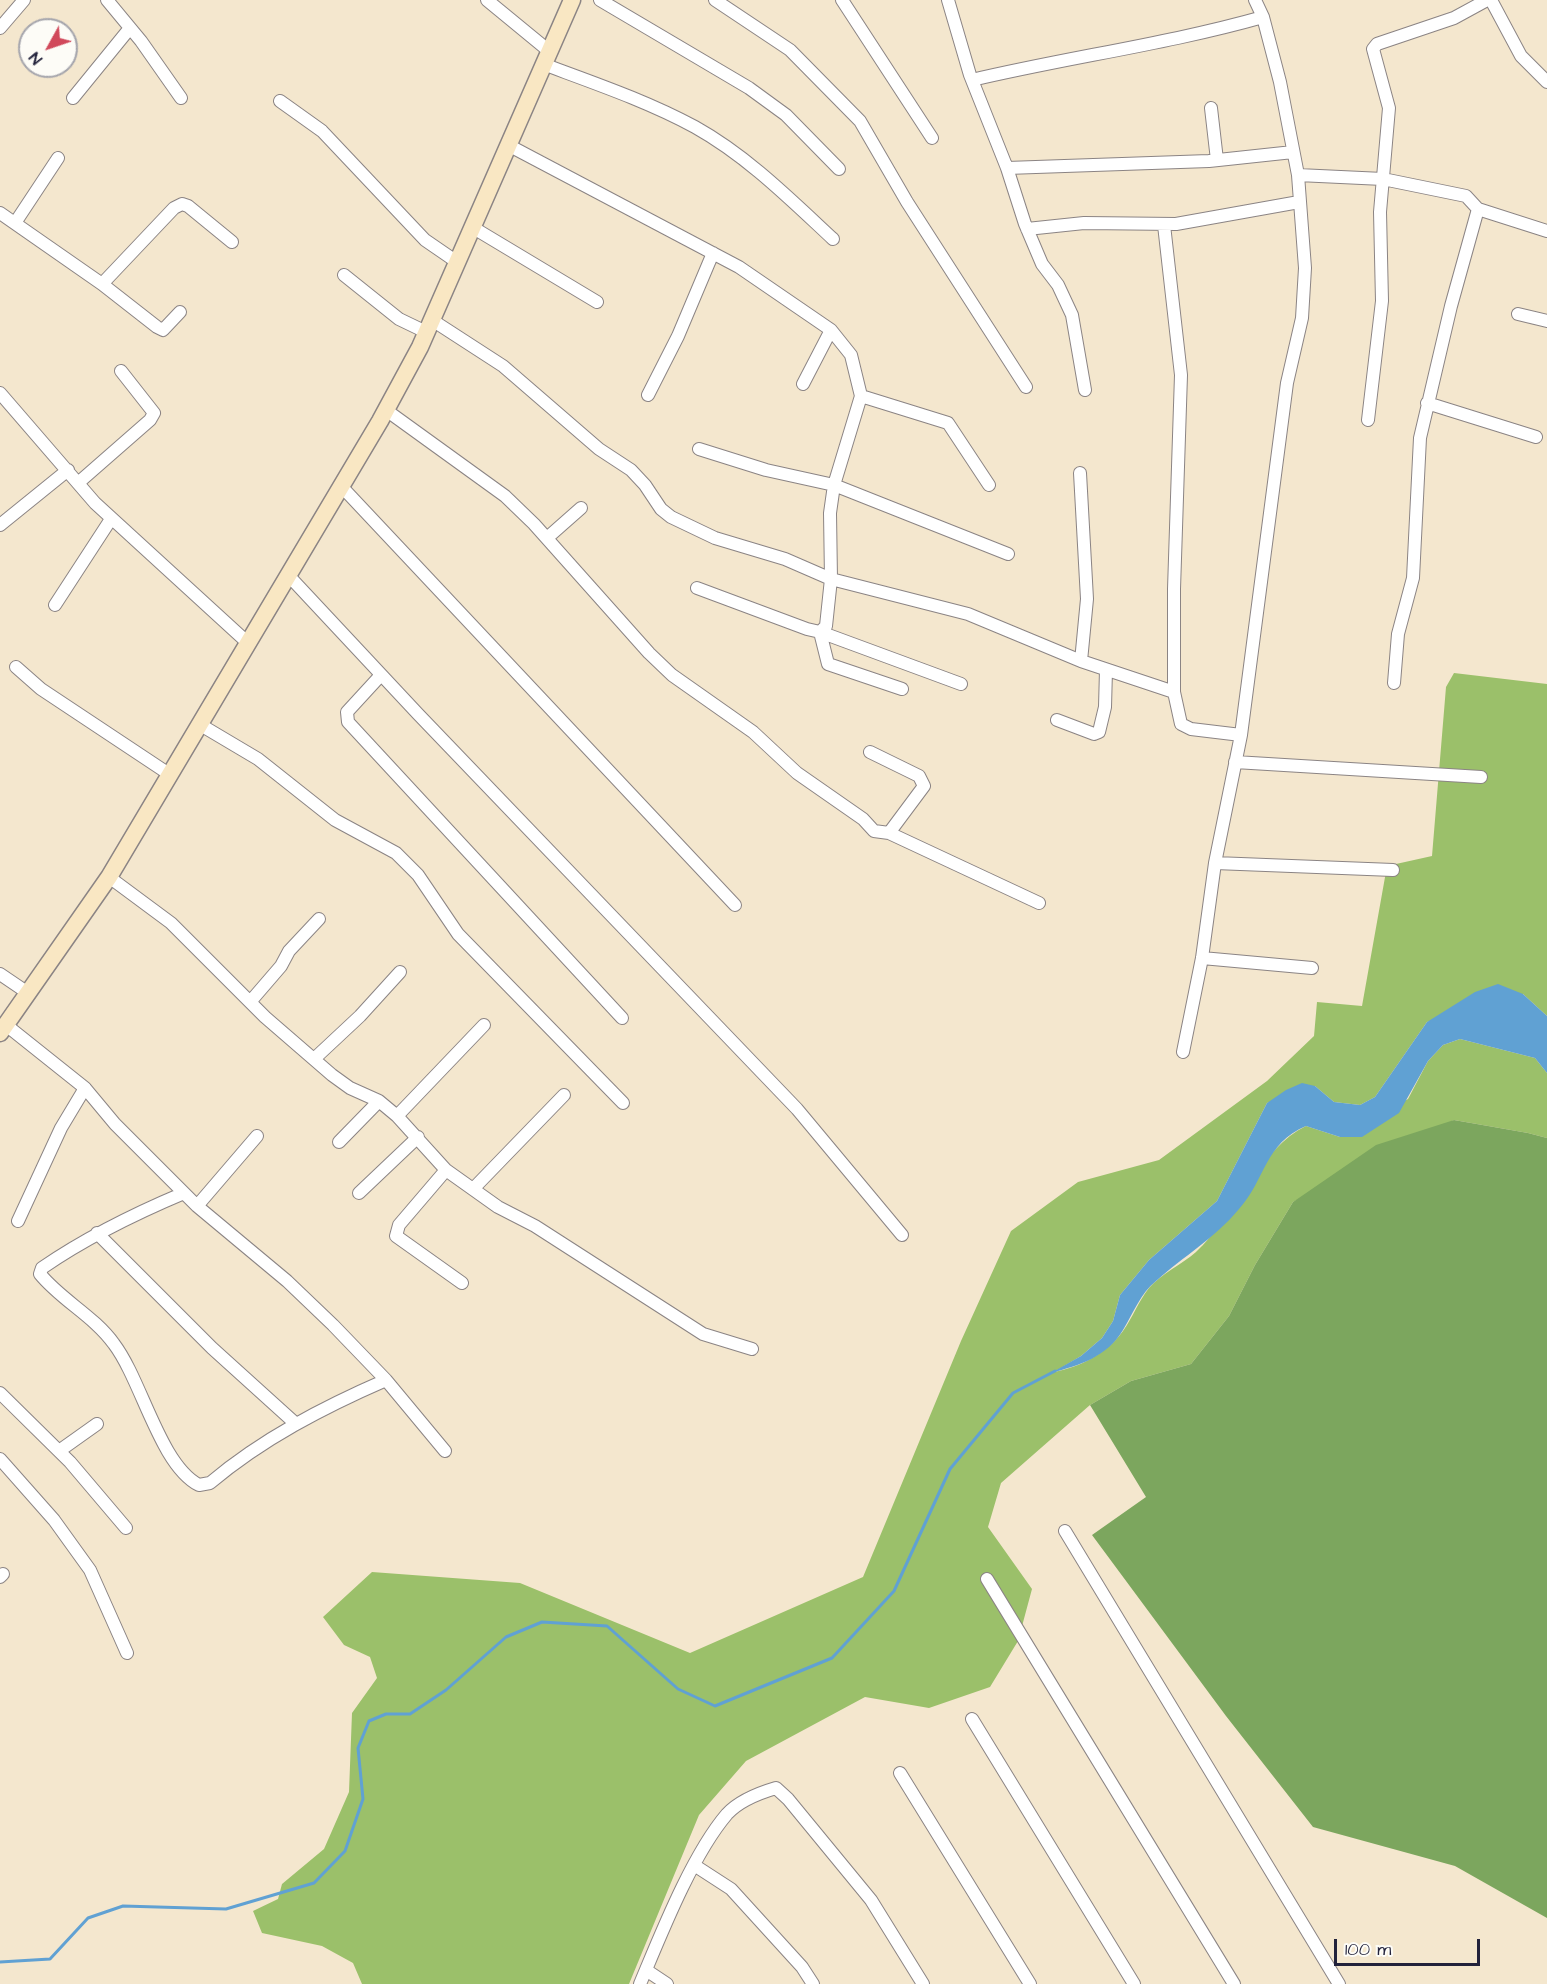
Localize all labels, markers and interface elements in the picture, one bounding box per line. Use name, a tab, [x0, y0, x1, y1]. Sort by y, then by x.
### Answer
north arrow	[18, 18, 78, 78]
text: N	[24, 47, 47, 69]
scale bar	[1337, 1927, 1482, 1965]
text: 100 m	[1345, 1937, 1391, 1962]

